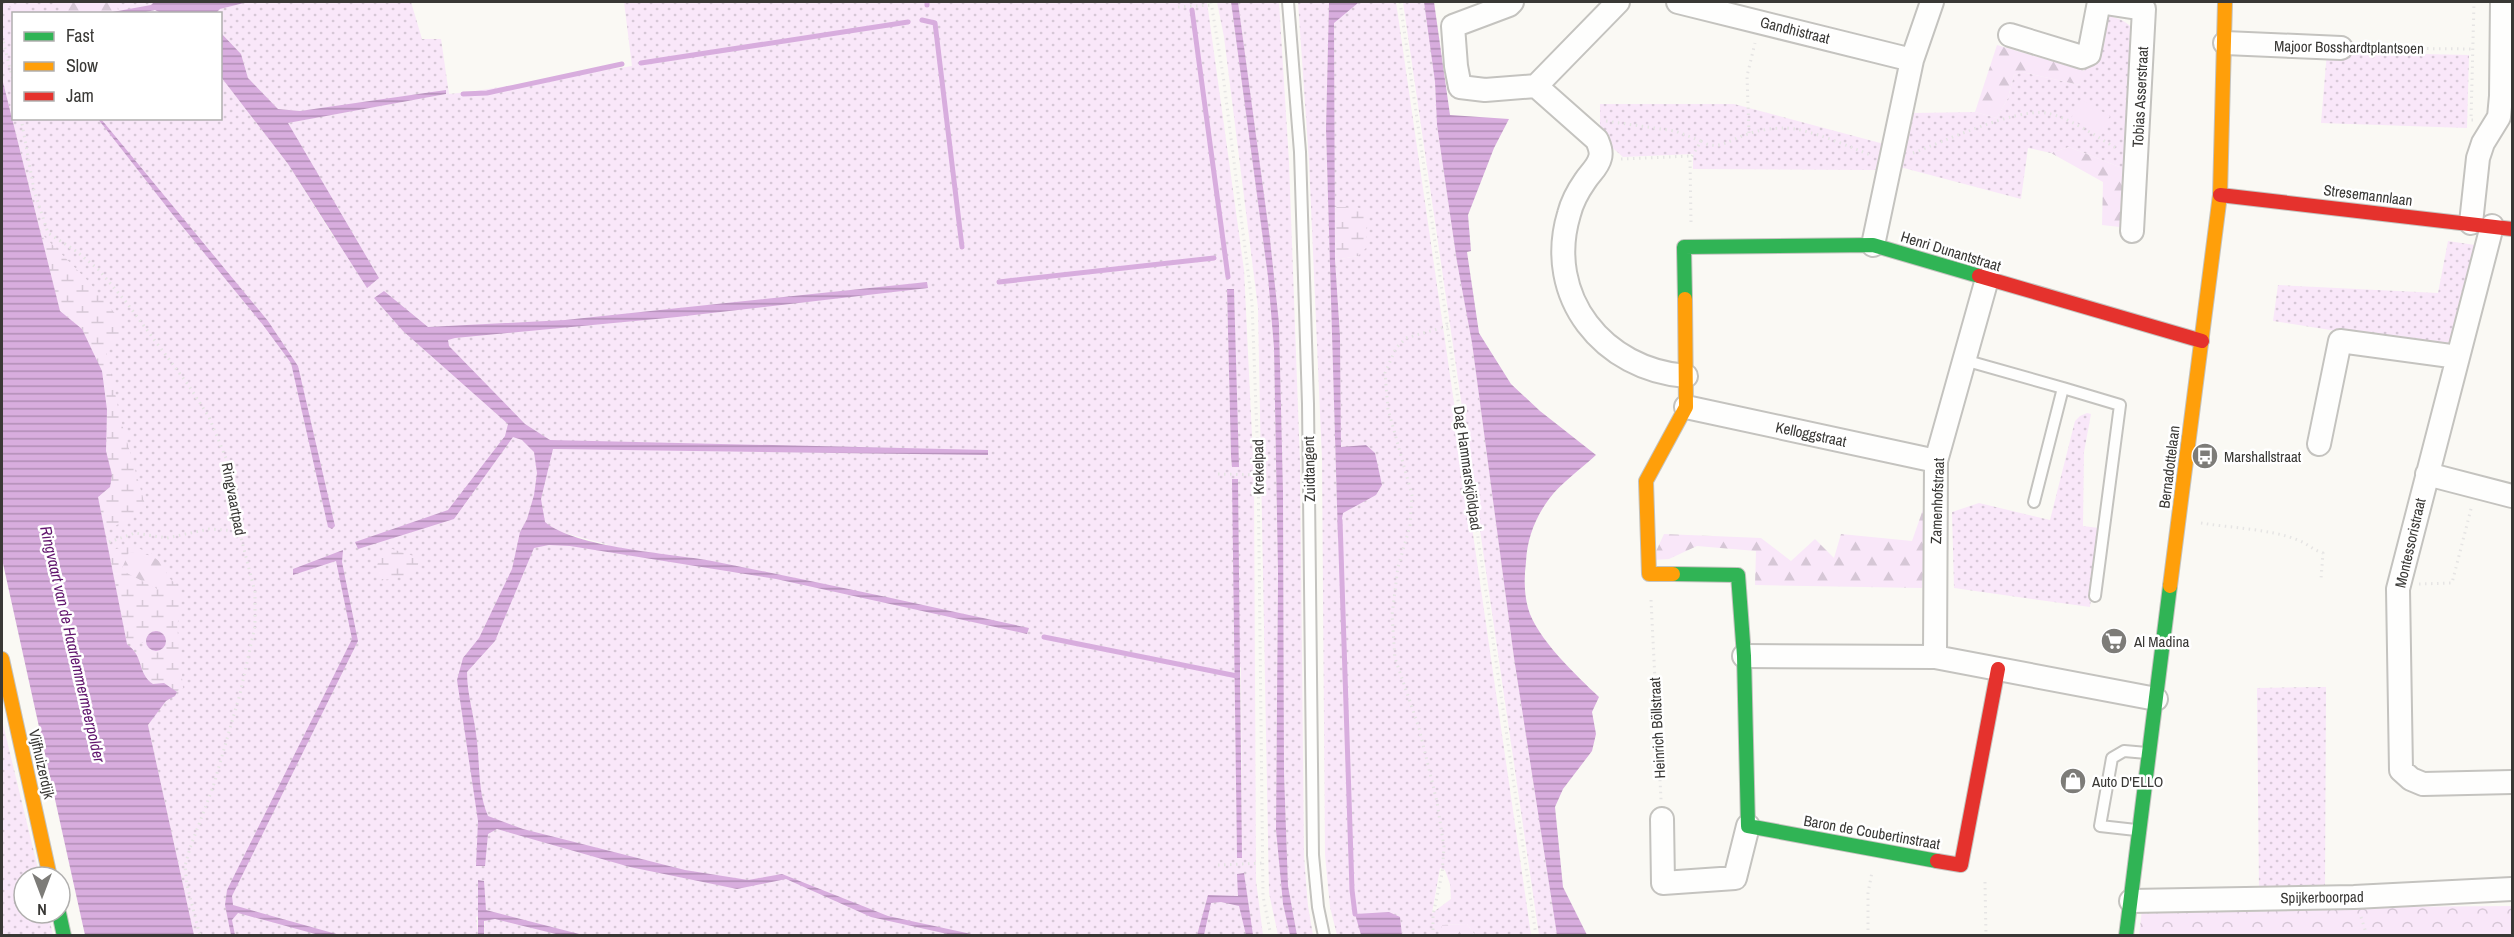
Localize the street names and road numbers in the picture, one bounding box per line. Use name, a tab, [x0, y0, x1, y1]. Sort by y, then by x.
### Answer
street label: Gandhistraat	[1758, 11, 1833, 49]
street label: Majoor Bosshardtplantsoen	[2274, 35, 2424, 59]
street label: Tobias Asserstraat	[2127, 45, 2153, 148]
street label: Stresemannlaan	[2322, 179, 2414, 211]
street label: Henri Dunantstraat	[1898, 226, 2004, 276]
street label: Dag Hammarskjöldpad	[1449, 405, 1487, 531]
street label: Kelloggstraat	[1774, 416, 1849, 452]
street label: Bernadottelaan	[2153, 424, 2185, 510]
street label: Zuidtangent	[1298, 435, 1320, 502]
street label: Krekelpad	[1247, 439, 1269, 495]
street label: Zamenhofstraat	[1925, 457, 1949, 544]
street label: Ringvaartpad	[217, 461, 251, 537]
street label: Montessoristraat	[2389, 495, 2431, 590]
street label: Heinrich Böllstraat	[1644, 676, 1670, 779]
street label: Vijfhuizerdijk	[24, 727, 60, 802]
street label: Baron de Coubertinstraat	[1802, 810, 1942, 854]
street label: Spijkerboorpad	[2280, 886, 2364, 908]

